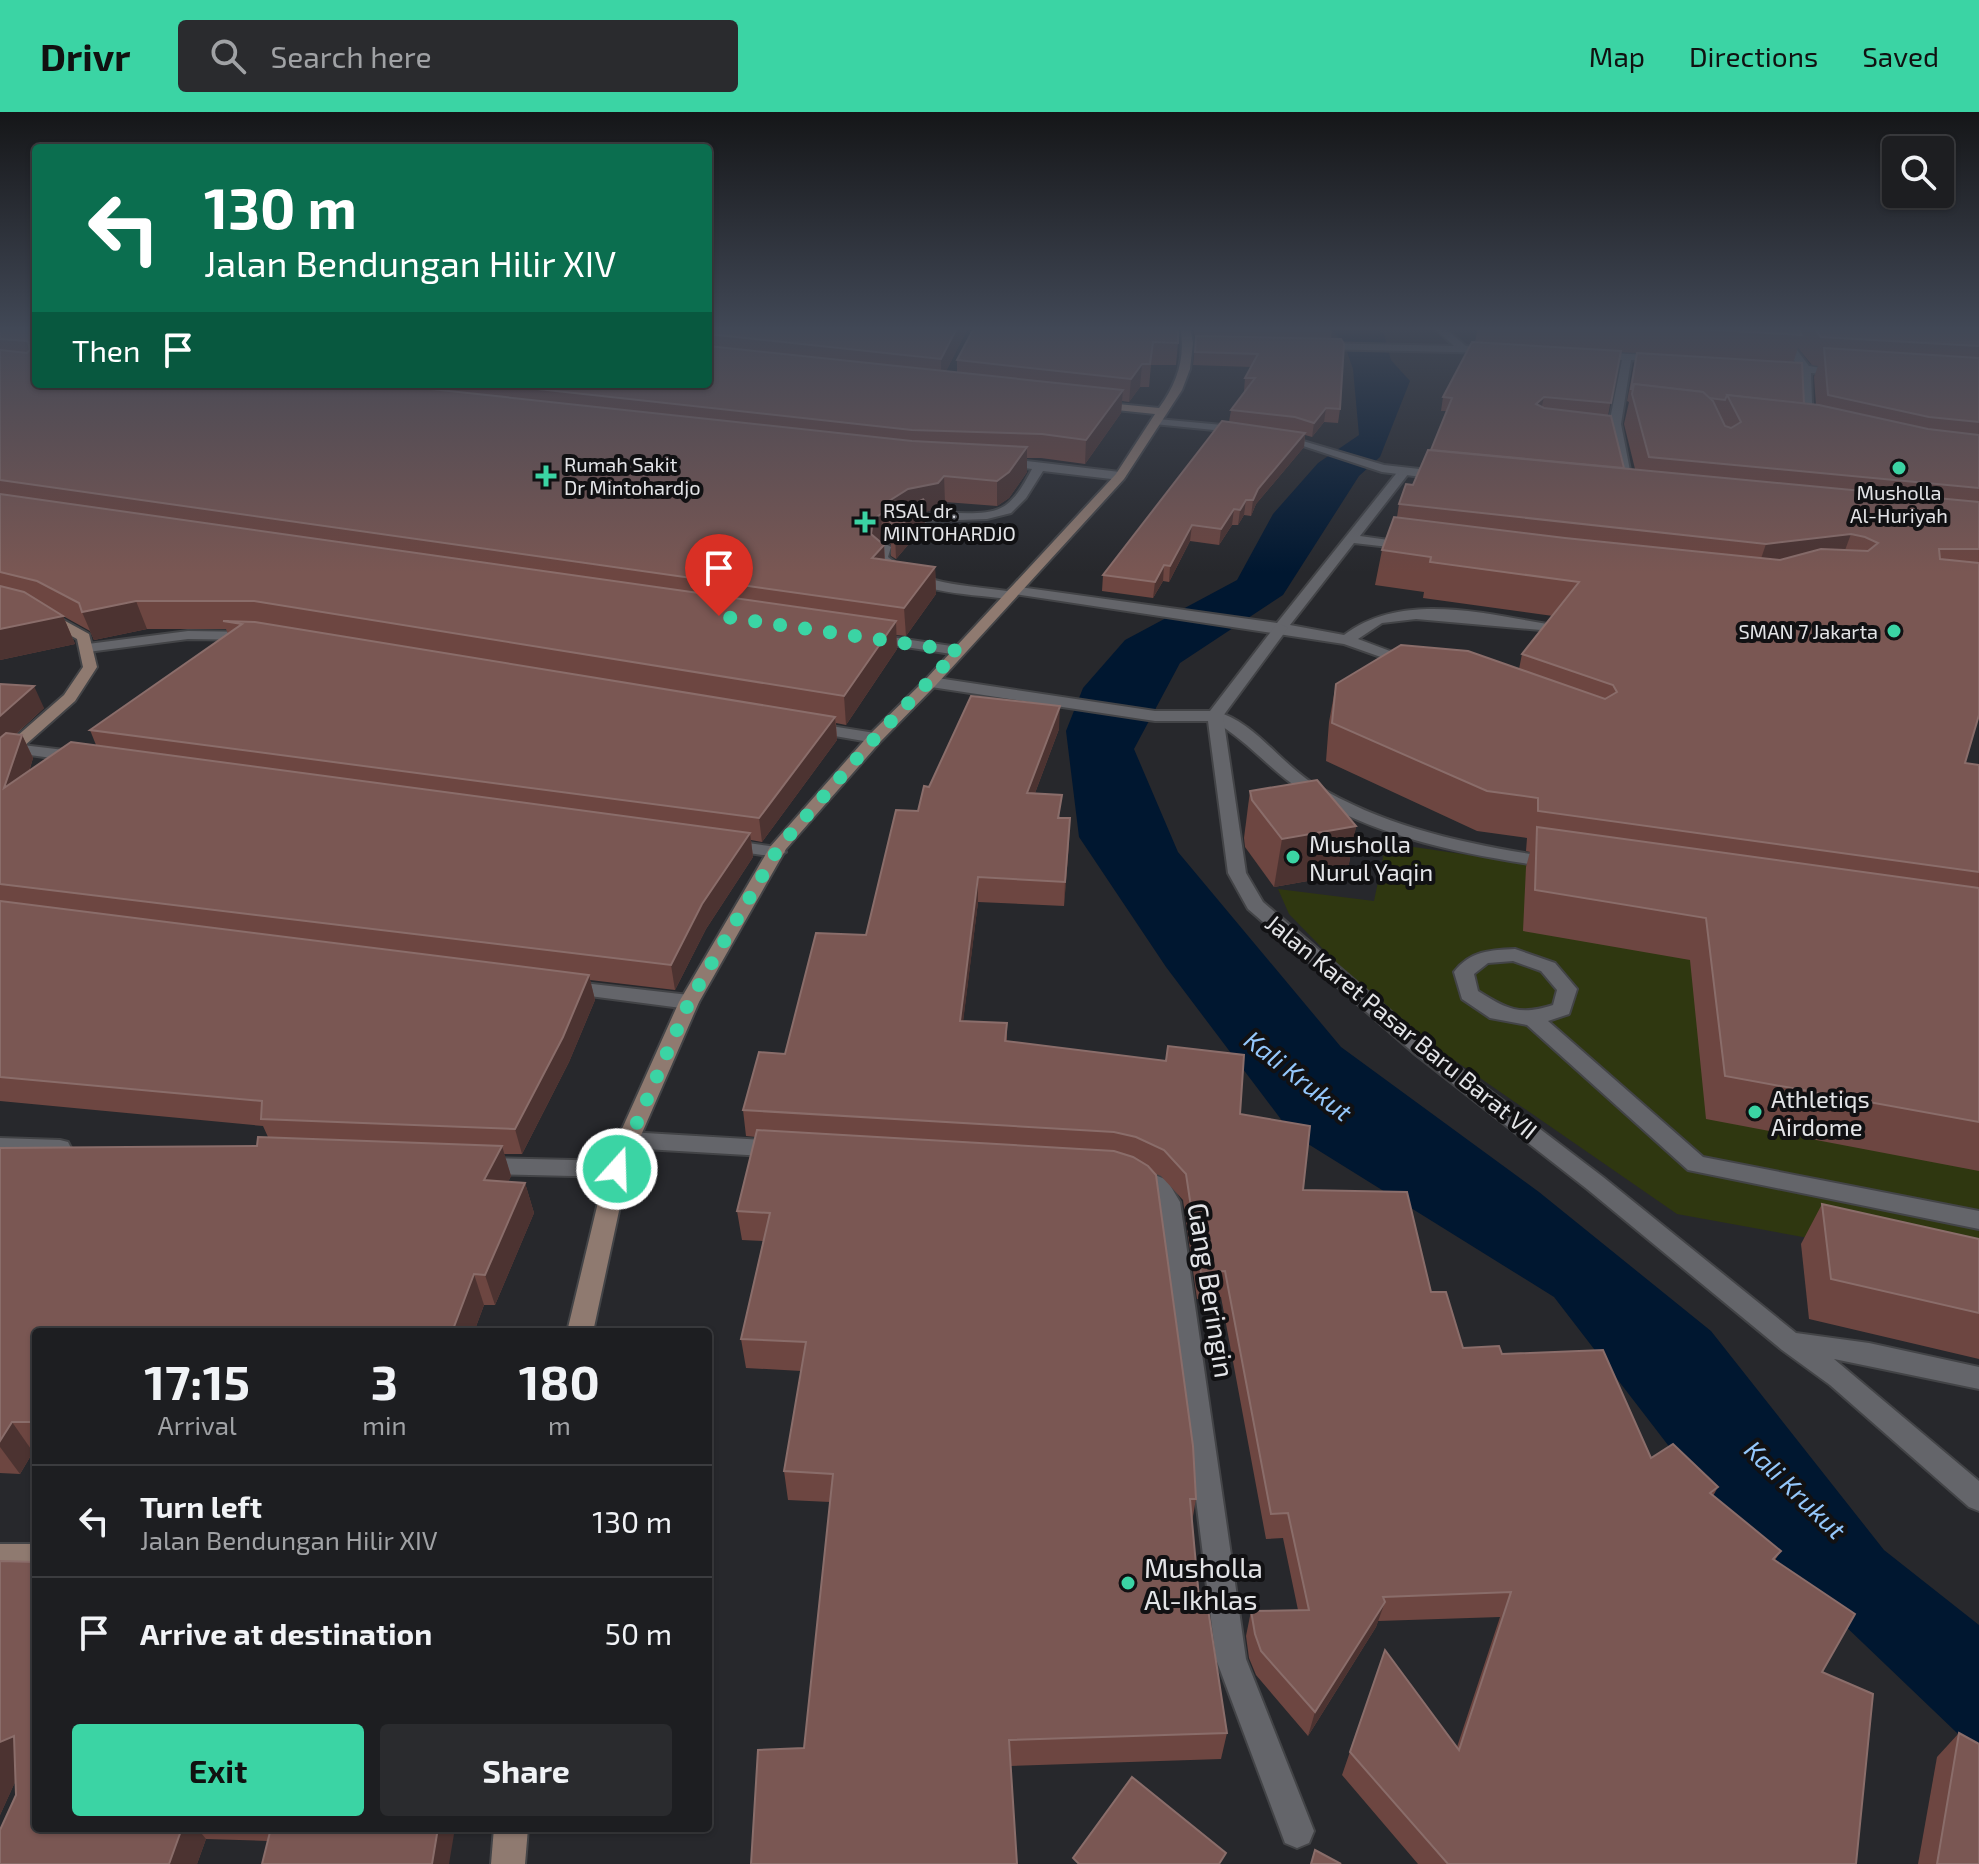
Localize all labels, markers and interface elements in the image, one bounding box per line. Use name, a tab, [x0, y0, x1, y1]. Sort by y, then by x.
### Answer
search box	[178, 20, 738, 92]
text: Drivr	[40, 33, 130, 79]
icon: search	[206, 34, 250, 78]
text: Search here	[270, 38, 432, 74]
text: Map	[1589, 39, 1645, 73]
text: Directions	[1689, 39, 1818, 73]
text: Saved	[1862, 39, 1939, 73]
map controls	[1882, 136, 1954, 208]
button: search	[1882, 136, 1954, 208]
text: 130 m	[204, 173, 357, 240]
icon: left	[72, 176, 176, 280]
text: Jalan Bendungan Hilir XIV	[204, 241, 616, 284]
icon: arrive	[156, 328, 200, 372]
text: Then	[72, 332, 140, 368]
place label: Rumah Sakit Dr Mintohardjo	[564, 452, 701, 499]
marker: Musholla Al-Huriyah	[1890, 459, 1908, 477]
marker: Rumah Sakit Dr Mintohardjo	[535, 465, 557, 487]
place label: Musholla Al-Huriyah	[1850, 480, 1948, 527]
place label: RSAL dr. MINTOHARDJO	[883, 498, 1016, 545]
marker: RSAL dr. MINTOHARDJO	[854, 511, 876, 533]
pin	[685, 534, 753, 616]
icon: arrive	[697, 546, 741, 590]
place label: SMAN 7 Jakarta	[1738, 619, 1878, 643]
marker: SMAN 7 Jakarta	[1885, 622, 1903, 640]
place label: Musholla Nurul Yaqin	[1309, 829, 1433, 886]
marker: Musholla Nurul Yaqin	[1284, 848, 1302, 866]
street label: Jalan Karet Pasar Baru Barat VII	[1260, 908, 1544, 1144]
water label: Kali Krukut	[1239, 1023, 1359, 1127]
place label: Athletiqs Airdome	[1771, 1084, 1870, 1141]
marker: Athletiqs Airdome	[1746, 1103, 1764, 1121]
position arrow	[575, 1127, 659, 1211]
street label: Gang Beringin	[1181, 1200, 1243, 1380]
text: 17:15	[144, 1352, 250, 1410]
text: 3	[371, 1352, 398, 1410]
text: 180	[519, 1352, 600, 1410]
text: Arrival	[158, 1409, 237, 1440]
text: min	[362, 1409, 407, 1440]
text: m	[548, 1409, 571, 1440]
water label: Kali Krukut	[1739, 1433, 1853, 1545]
text: Turn left	[140, 1488, 262, 1524]
icon: left	[72, 1499, 116, 1543]
text: 130 m	[592, 1503, 672, 1539]
text: Jalan Bendungan Hilir XIV	[140, 1524, 438, 1555]
place label: Musholla Al-Ikhlas	[1144, 1550, 1263, 1616]
marker: Musholla Al-Ikhlas	[1119, 1574, 1137, 1592]
icon: arrive	[72, 1611, 116, 1655]
text: Arrive at destination	[140, 1615, 432, 1651]
text: 50 m	[605, 1615, 672, 1651]
button: Exit	[72, 1724, 364, 1816]
button: Share	[380, 1724, 672, 1816]

